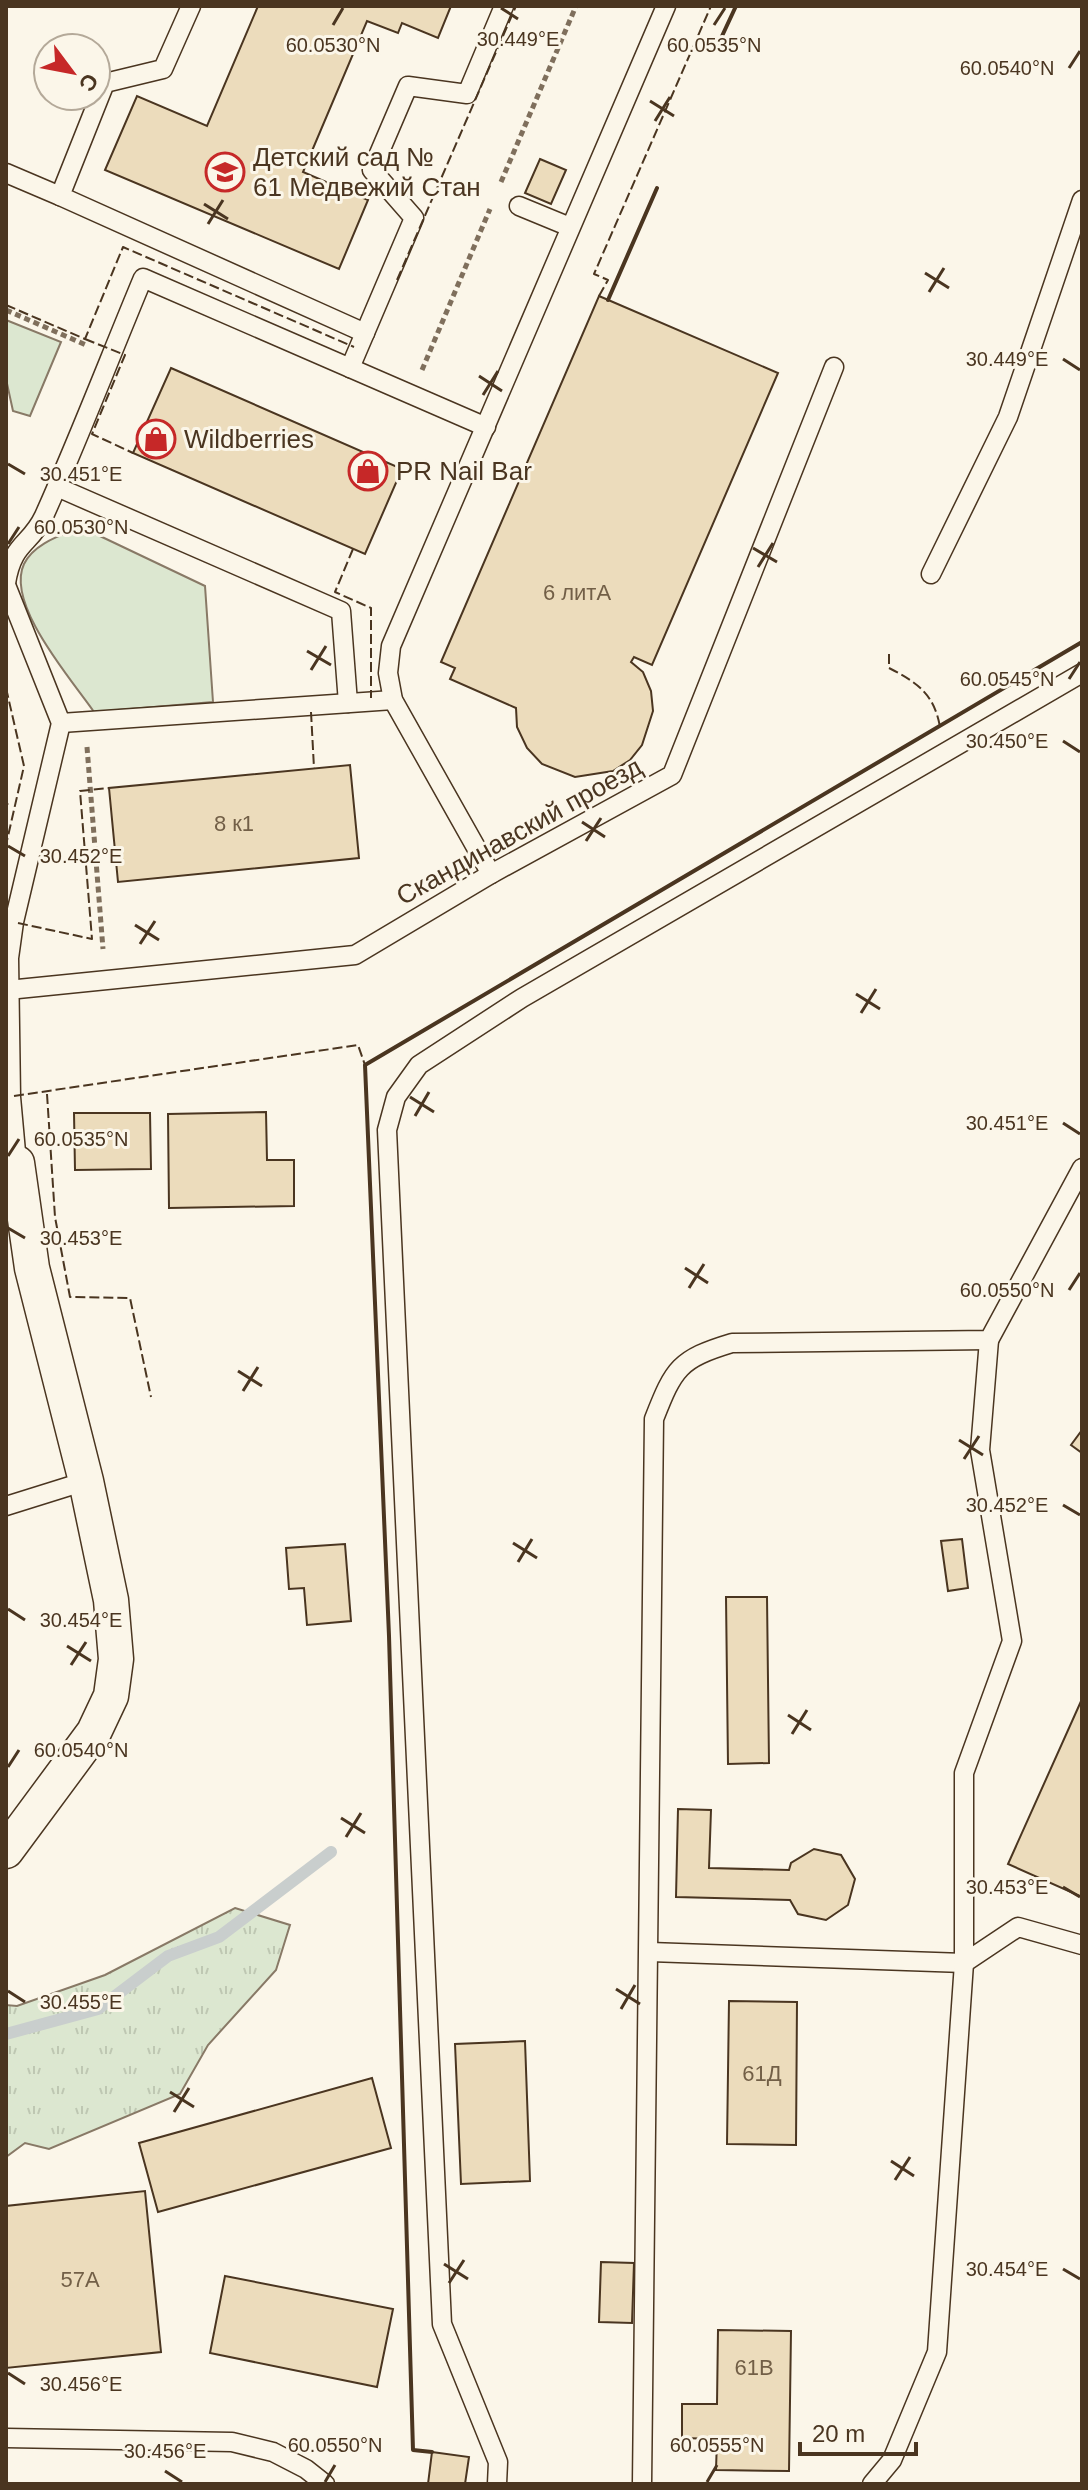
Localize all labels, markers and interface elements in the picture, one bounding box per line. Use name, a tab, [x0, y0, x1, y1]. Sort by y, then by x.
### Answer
text: 30.449°E	[477, 28, 559, 50]
north arrow	[32, 32, 112, 112]
text: 60.0530°N	[286, 34, 380, 56]
text: 60.0535°N	[667, 34, 761, 56]
text: 60.0540°N	[960, 57, 1054, 79]
text: С	[74, 69, 103, 96]
place label: Детский сад № 61 Медвежий Стан	[253, 142, 481, 202]
school or university icon: Детский сад № 61 Медвежий Стан	[204, 151, 246, 193]
text: 30.449°E	[966, 348, 1048, 370]
shop icon: Wildberries	[135, 418, 177, 460]
place label: Wildberries	[184, 424, 314, 454]
shop icon: PR Nail Bar	[347, 450, 389, 492]
place label: PR Nail Bar	[396, 456, 532, 486]
text: 30.451°E	[40, 463, 122, 485]
text: 60.0530°N	[34, 516, 128, 538]
house number: 6 литА	[543, 580, 611, 605]
text: 60.0545°N	[960, 668, 1054, 690]
text: 30.450°E	[966, 730, 1048, 752]
street label: Скандинавский проезд	[391, 751, 647, 911]
house number: 8 к1	[214, 811, 254, 836]
text: 30.452°E	[40, 845, 122, 867]
text: 30.451°E	[966, 1112, 1048, 1134]
text: 60.0535°N	[34, 1128, 128, 1150]
text: 30.453°E	[40, 1227, 122, 1249]
text: 60.0550°N	[960, 1279, 1054, 1301]
text: 30.452°E	[966, 1494, 1048, 1516]
text: 30.454°E	[40, 1609, 122, 1631]
text: 60.0540°N	[34, 1739, 128, 1761]
text: 30.453°E	[966, 1876, 1048, 1898]
text: 30.455°E	[40, 1991, 122, 2013]
house number: 61Д	[742, 2061, 782, 2086]
text: 30.454°E	[966, 2258, 1048, 2280]
house number: 57А	[60, 2267, 100, 2292]
house number: 61В	[734, 2355, 774, 2380]
text: 30.456°E	[40, 2373, 122, 2395]
scale bar	[800, 2406, 916, 2456]
text: 20 m	[812, 2420, 865, 2447]
text: 60.0550°N	[288, 2434, 382, 2456]
text: 60.0555°N	[670, 2434, 764, 2456]
text: 30.456°E	[124, 2440, 206, 2462]

